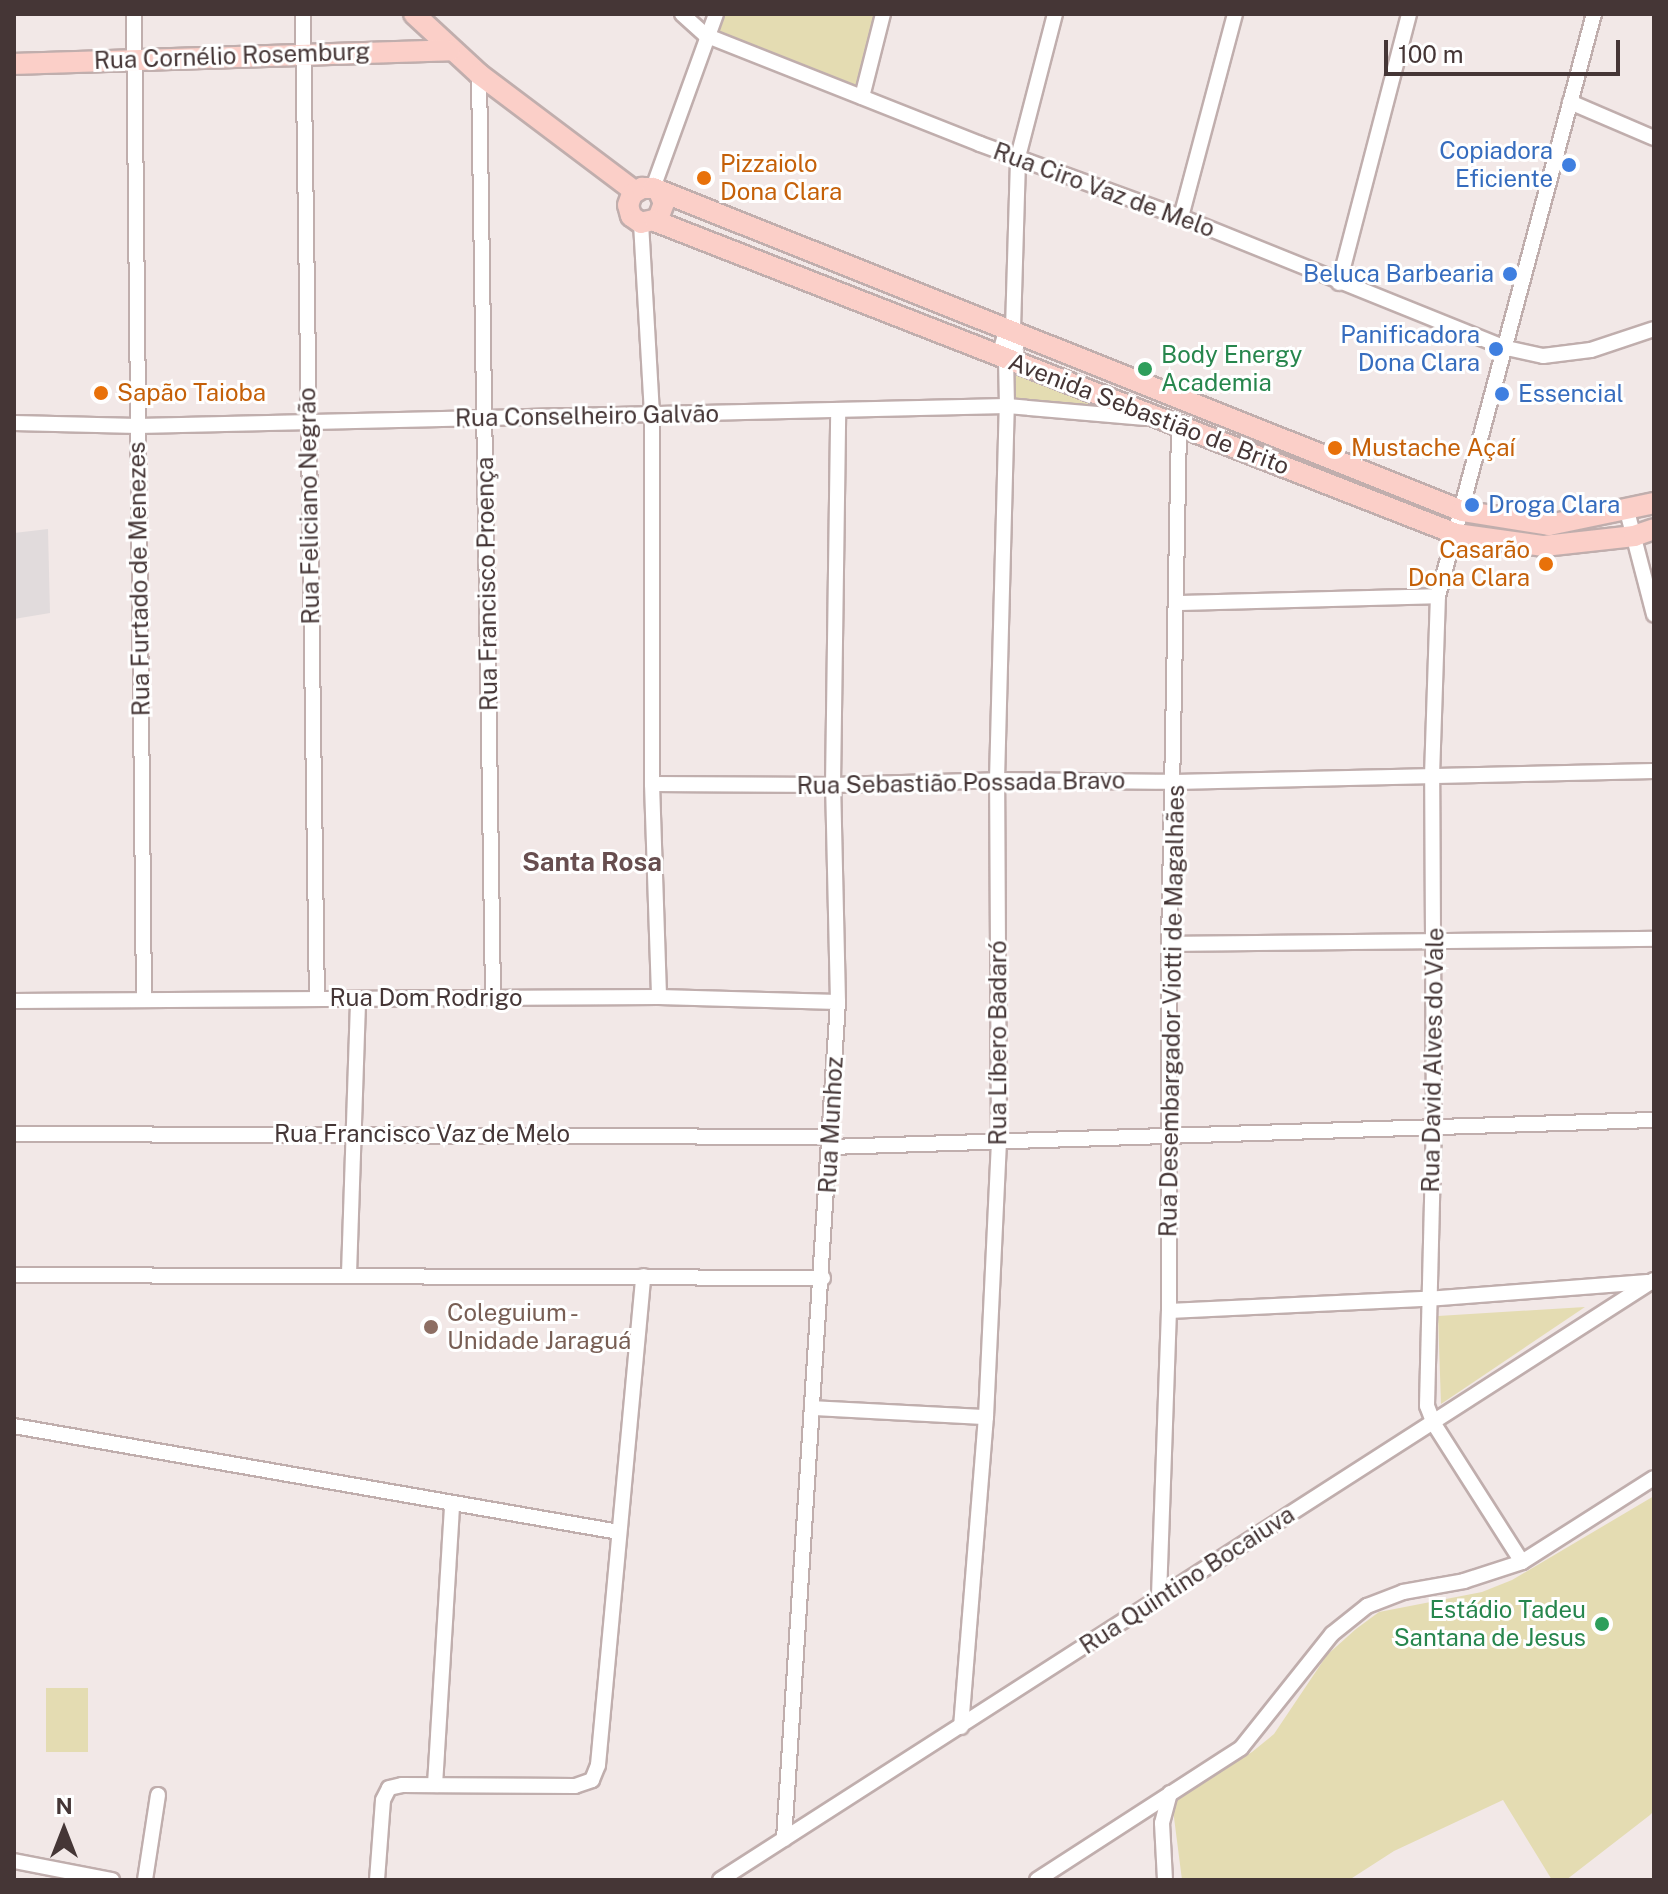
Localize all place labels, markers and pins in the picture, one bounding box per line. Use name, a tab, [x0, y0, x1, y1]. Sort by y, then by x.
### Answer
place label: Copiadora Eficiente	[1439, 137, 1553, 193]
place label: Pizzaiolo Dona Clara	[720, 150, 842, 206]
marker: Copiadora Eficiente	[1560, 156, 1578, 174]
marker: Pizzaiolo Dona Clara	[695, 169, 713, 187]
place label: Beluca Barbearia	[1303, 260, 1494, 288]
marker: Beluca Barbearia	[1501, 265, 1519, 283]
place label: Panificadora Dona Clara	[1340, 321, 1480, 377]
marker: Panificadora Dona Clara	[1487, 340, 1505, 358]
place label: Body Energy Academia	[1161, 341, 1303, 397]
marker: Body Energy Academia	[1136, 360, 1154, 378]
place label: Sapão Taioba	[117, 379, 266, 407]
place label: Essencial	[1518, 380, 1624, 408]
marker: Sapão Taioba	[92, 384, 110, 402]
marker: Essencial	[1493, 385, 1511, 403]
place label: Mustache Açaí	[1351, 434, 1515, 462]
marker: Mustache Açaí	[1326, 439, 1344, 457]
place label: Droga Clara	[1488, 491, 1620, 519]
marker: Droga Clara	[1463, 496, 1481, 514]
place label: Casarão Dona Clara	[1408, 536, 1530, 592]
marker: Casarão Dona Clara	[1537, 555, 1555, 573]
place label: Coleguium - Unidade Jaraguá	[447, 1299, 632, 1355]
marker: Coleguium - Unidade Jaraguá	[422, 1318, 440, 1336]
place label: Estádio Tadeu Santana de Jesus	[1393, 1596, 1586, 1652]
marker: Estádio Tadeu Santana de Jesus	[1593, 1615, 1611, 1633]

